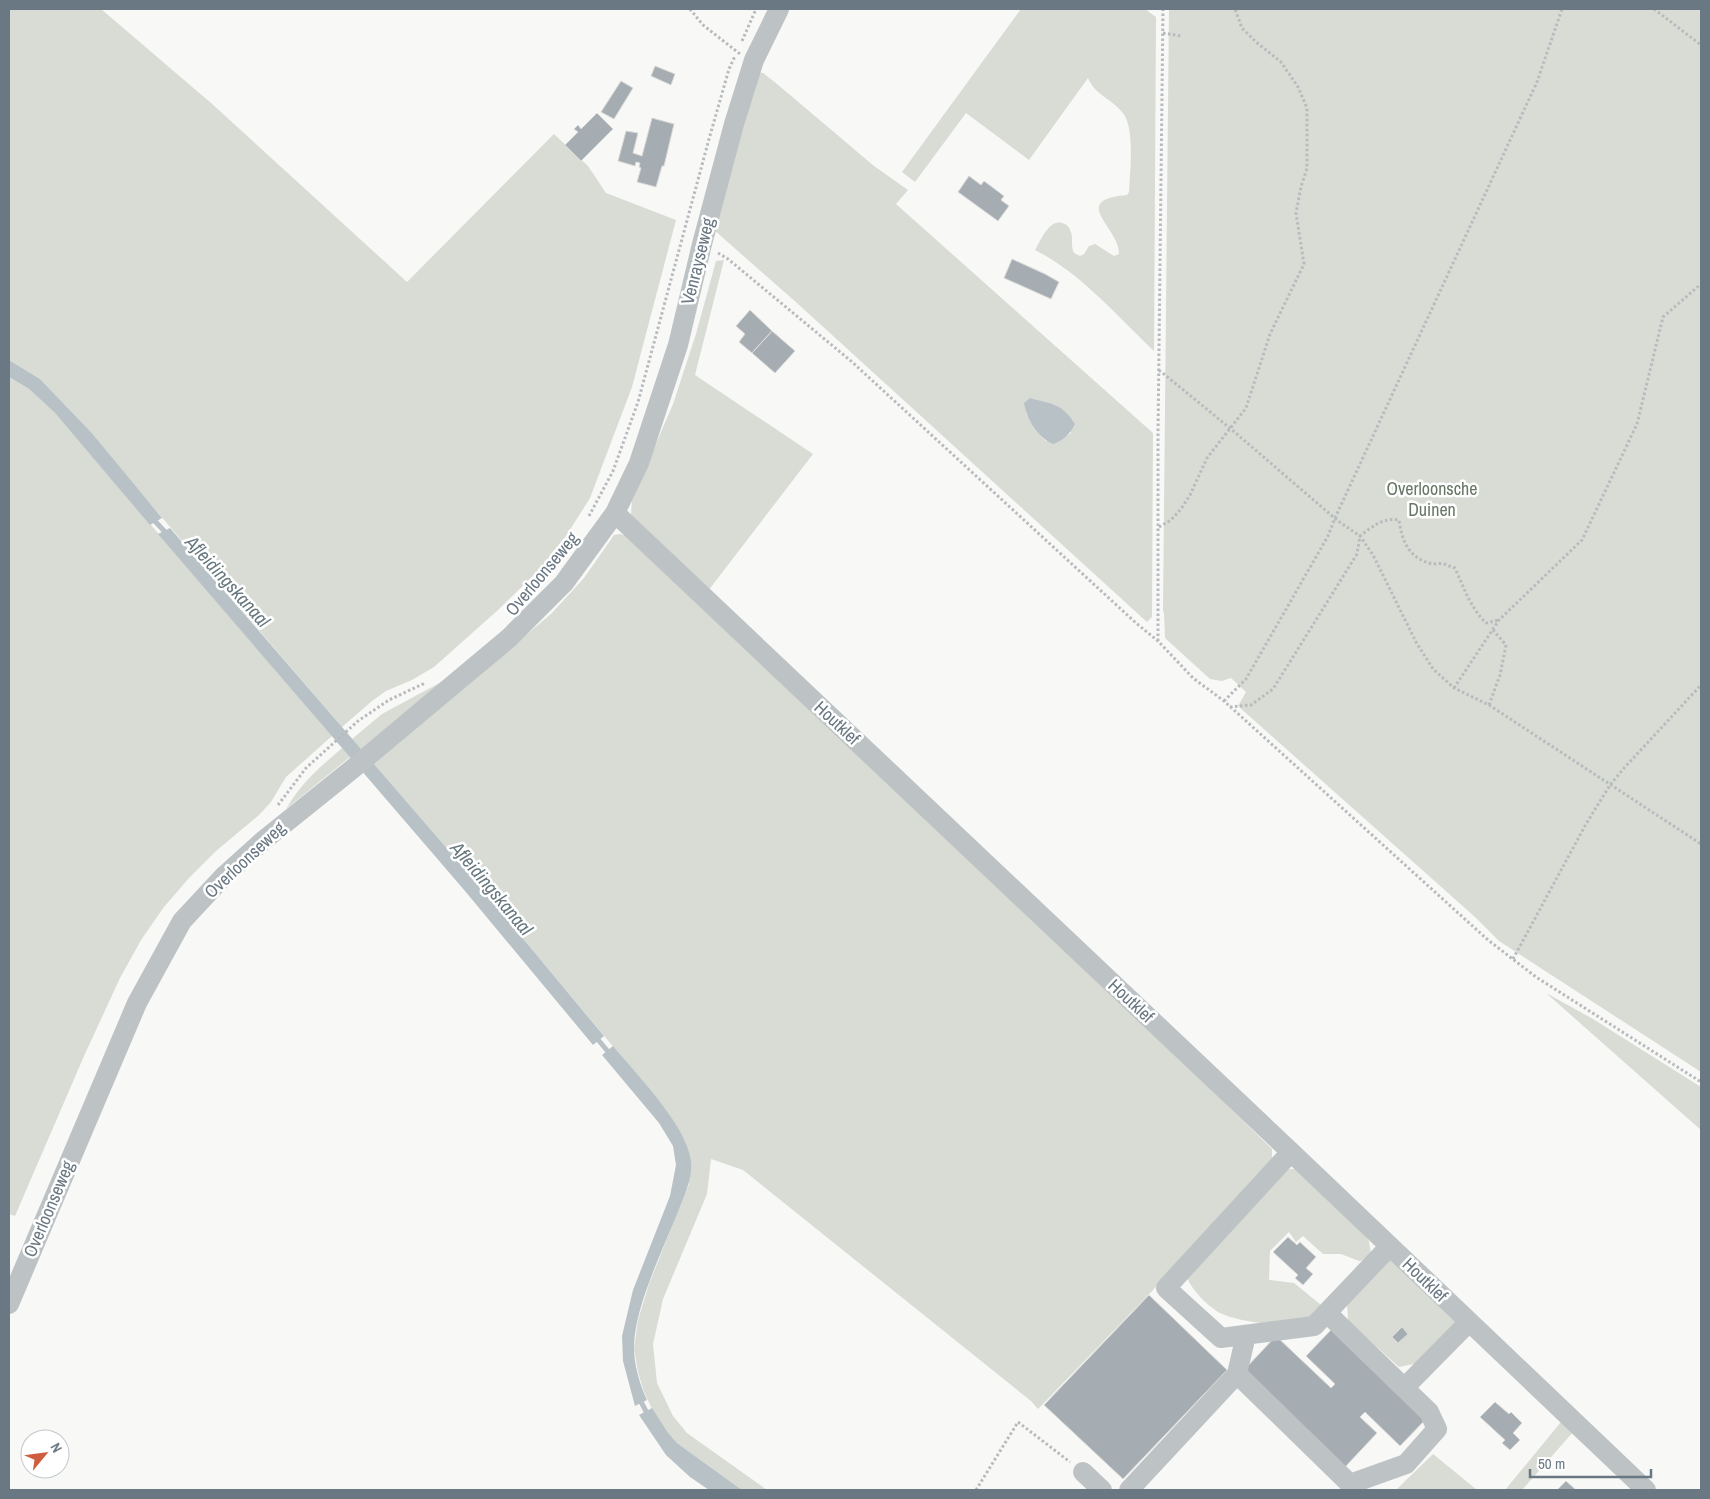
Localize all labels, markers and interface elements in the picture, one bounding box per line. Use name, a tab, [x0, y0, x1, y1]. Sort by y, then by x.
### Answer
street label: Venrayseweg	[675, 214, 721, 307]
park label: Overloonsche Duinen	[1386, 476, 1478, 522]
street label: Overloonseweg	[499, 526, 585, 621]
water label: Afleidingskanaal	[179, 529, 277, 633]
street label: Houtklef	[809, 695, 866, 751]
street label: Overloonseweg	[199, 815, 291, 904]
water label: Afleidingskanaal	[444, 835, 539, 941]
street label: Houtklef	[1103, 973, 1160, 1029]
street label: Overloonseweg	[17, 1156, 80, 1261]
street label: Houtklef	[1397, 1252, 1454, 1308]
north arrow	[20, 1429, 70, 1479]
text: N	[46, 1440, 66, 1456]
scale bar	[1530, 1446, 1651, 1478]
text: 50 m	[1538, 1453, 1565, 1474]

